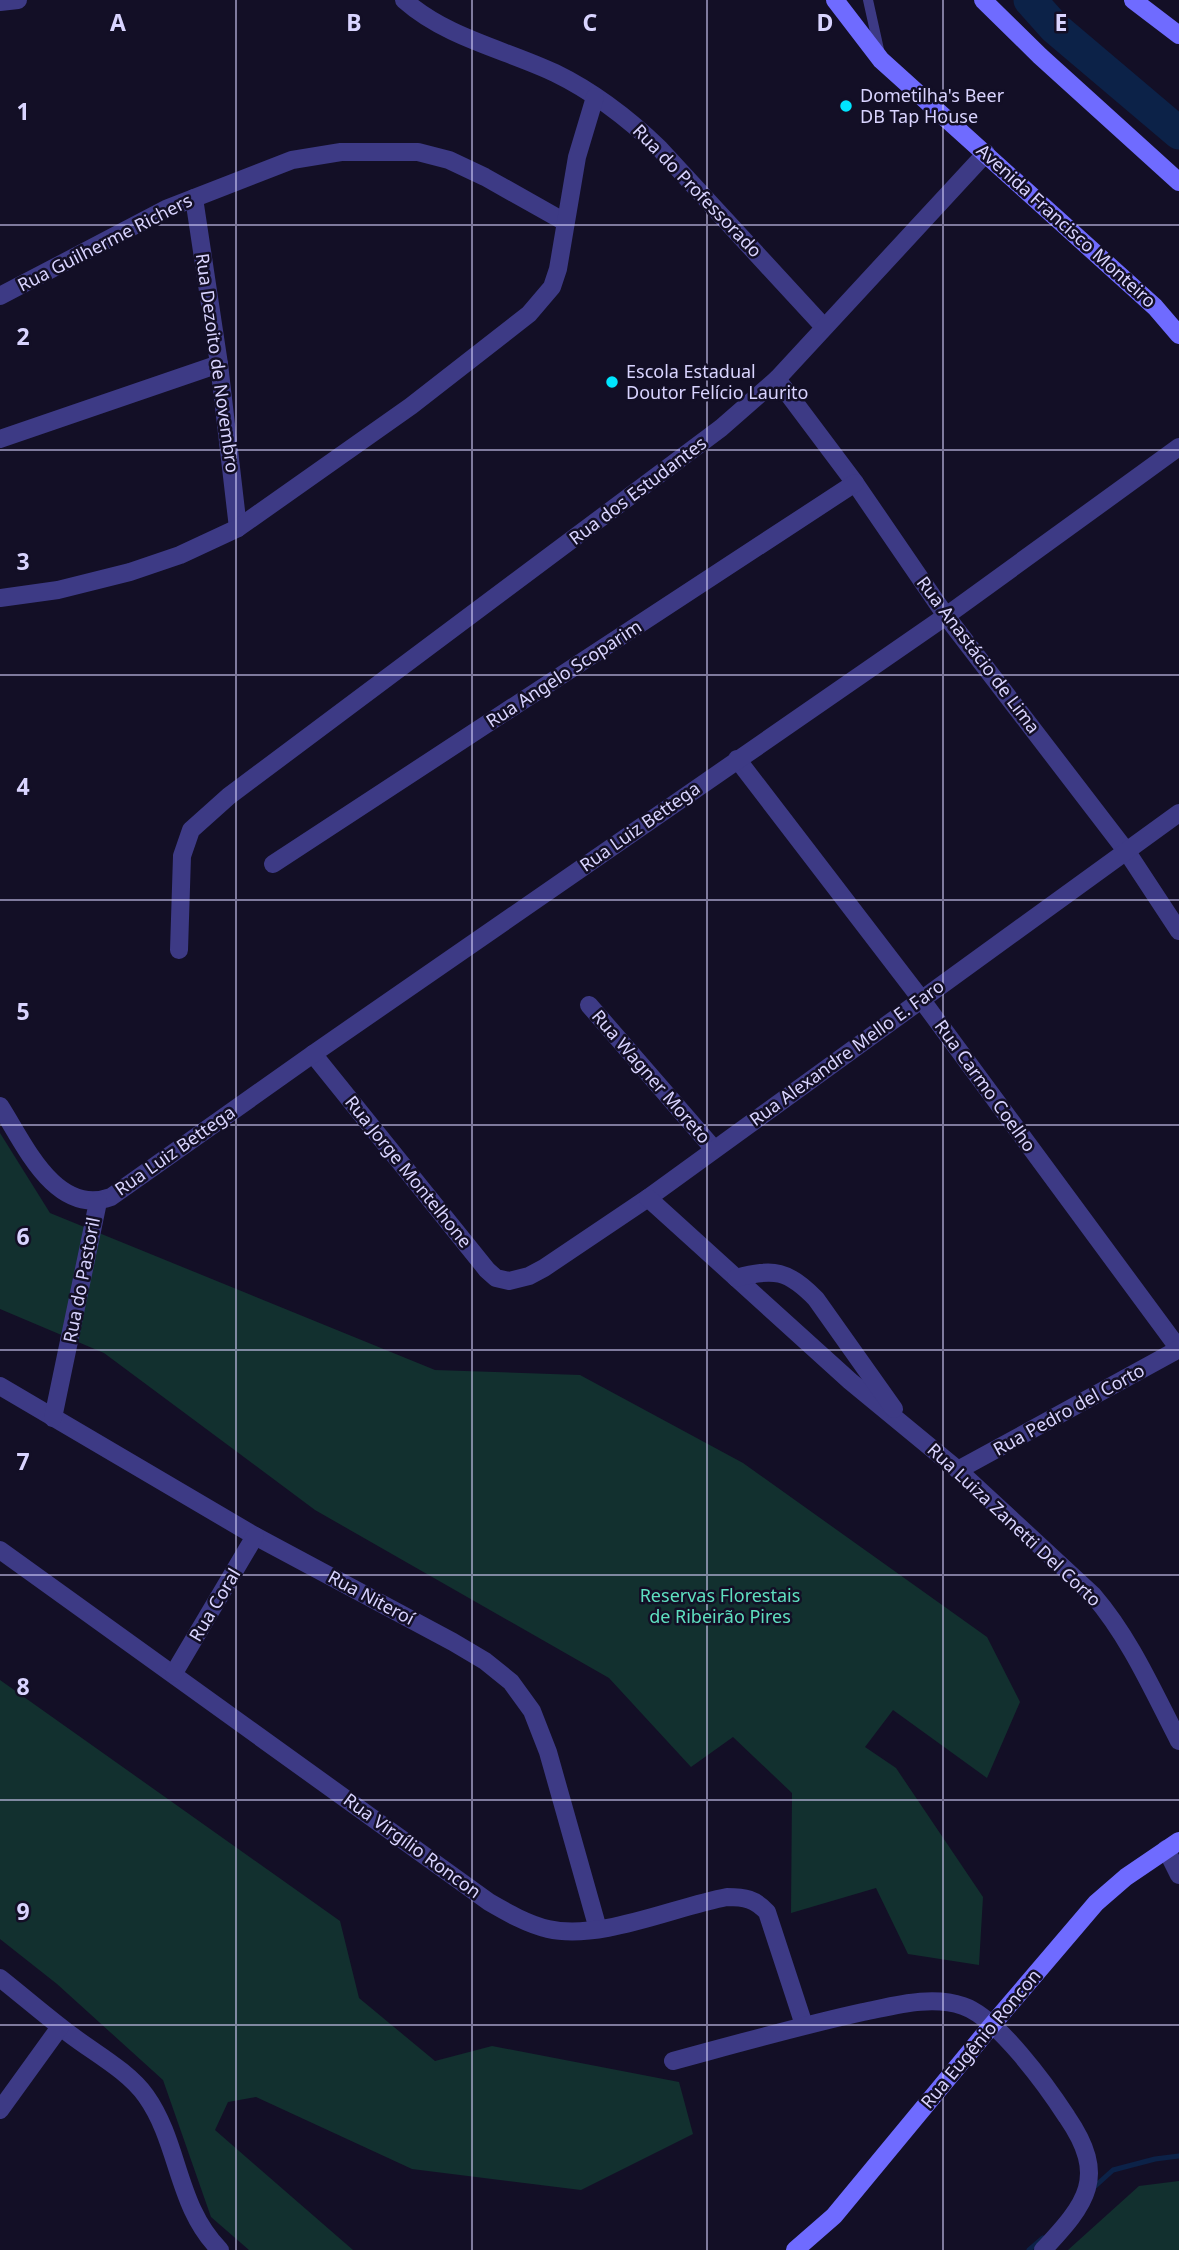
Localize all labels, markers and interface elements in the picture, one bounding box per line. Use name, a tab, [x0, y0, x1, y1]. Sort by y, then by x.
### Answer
text: A	[110, 6, 126, 38]
text: B	[346, 6, 362, 38]
text: C	[583, 6, 598, 38]
text: D	[817, 6, 833, 38]
text: E	[1055, 6, 1067, 38]
place label: Dometilha's Beer DB Tap House	[860, 83, 1005, 128]
text: 1	[16, 95, 30, 127]
marker: Dometilha's Beer DB Tap House	[838, 98, 854, 114]
street label: Rua do Professorado	[628, 119, 768, 262]
street label: Avenida Francisco Monteiro	[972, 138, 1162, 312]
street label: Rua Guilherme Richers	[13, 188, 196, 297]
street label: Rua Dezoito de Novembro	[191, 251, 245, 474]
text: 2	[16, 320, 30, 352]
place label: Escola Estadual Doutor Felício Laurito	[626, 359, 808, 404]
marker: Escola Estadual Doutor Felício Laurito	[604, 374, 620, 390]
street label: Rua dos Estudantes	[564, 431, 711, 550]
text: 3	[16, 545, 30, 577]
street label: Rua Anastácio de Lima	[912, 571, 1046, 738]
street label: Rua Angelo Scoparim	[481, 614, 646, 732]
text: 4	[16, 770, 30, 802]
street label: Rua Luiz Bettega	[575, 776, 704, 877]
street label: Rua Alexandre Mello E. Faro	[744, 973, 949, 1131]
text: 5	[16, 995, 30, 1027]
street label: Rua Wagner Moreto	[587, 1004, 717, 1148]
street label: Rua Carmo Coelho	[930, 1015, 1042, 1156]
street label: Rua Jorge Montelhone	[340, 1090, 478, 1252]
street label: Rua Luiz Bettega	[110, 1100, 239, 1201]
street label: Rua do Pastoril	[57, 1215, 105, 1345]
text: 6	[16, 1220, 30, 1252]
street label: Rua Pedro del Corto	[989, 1358, 1148, 1461]
street label: Rua Luiza Zanetti Del Corto	[923, 1437, 1107, 1611]
text: 7	[16, 1445, 30, 1477]
street label: Rua Coral	[183, 1564, 245, 1645]
street label: Rua Niteroí	[324, 1564, 419, 1630]
park label: Reservas Florestais de Ribeirão Pires	[640, 1583, 800, 1628]
text: 8	[16, 1670, 30, 1702]
street label: Rua Virgílio Roncon	[339, 1787, 486, 1903]
text: 9	[16, 1895, 30, 1927]
street label: Rua Eugênio Roncon	[915, 1964, 1046, 2113]

